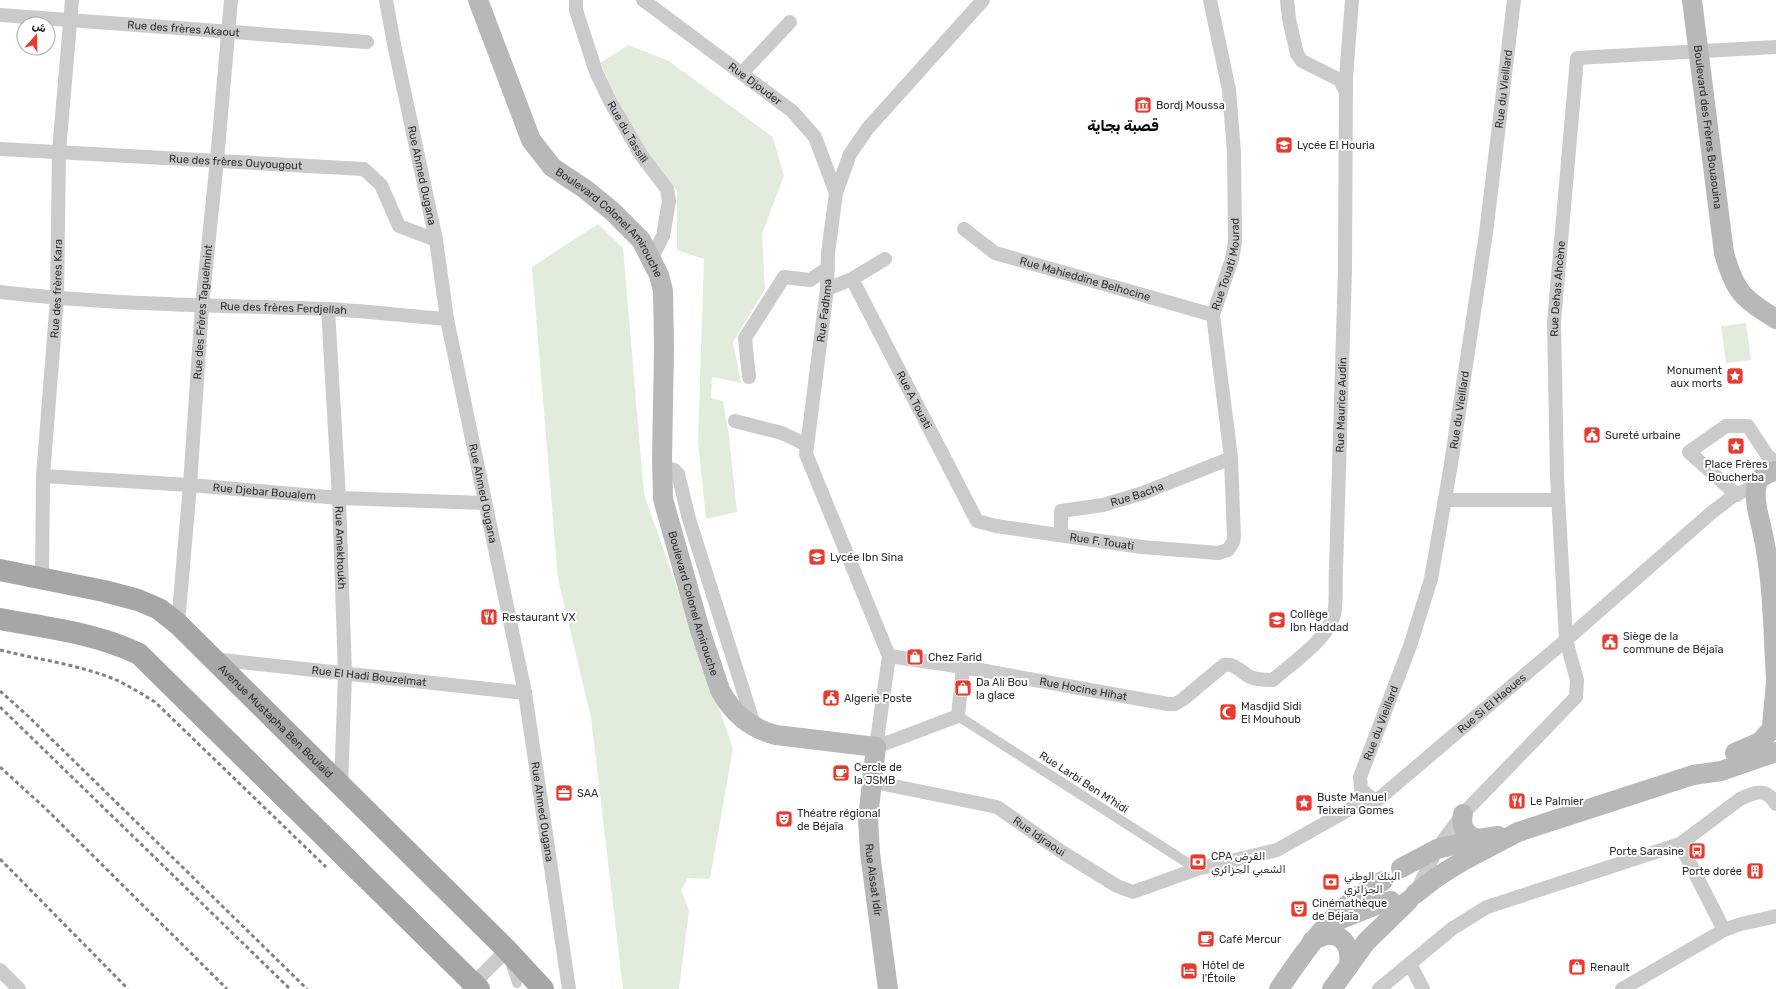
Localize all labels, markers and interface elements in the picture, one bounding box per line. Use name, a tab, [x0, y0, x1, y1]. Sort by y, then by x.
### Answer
north arrow	[16, 16, 56, 56]
street label: Rue des frères Akaout	[127, 18, 241, 40]
text: ش	[30, 19, 48, 36]
street label: Boulevard des Frères Bouaouina	[1691, 44, 1724, 210]
street label: Rue du Vieillard	[1493, 49, 1515, 129]
street label: Rue Djouder	[726, 60, 785, 109]
museum icon: Bordj Moussa	[1133, 95, 1153, 115]
street label: Rue du Tassili	[604, 99, 651, 166]
place label: Bordj Moussa	[1156, 99, 1225, 112]
district label: قصبة بجاية	[1087, 117, 1159, 135]
street label: Rue Ahmed Ougana	[405, 125, 439, 226]
school or university icon: Lycée El Houria	[1274, 135, 1294, 155]
place label: Lycée El Houria	[1297, 139, 1375, 152]
street label: Rue des frères Ouyougout	[169, 152, 303, 173]
street label: Boulevard Colonel Amirouche	[553, 165, 665, 280]
street label: Rue Touati Mourad	[1209, 218, 1242, 312]
street label: Rue des frères Kara	[48, 239, 65, 339]
street label: Rue Dehas Ahcène	[1548, 240, 1568, 337]
street label: Rue des Frères Taguelmint	[191, 243, 215, 380]
street label: Rue Mahieddine Belhocine	[1018, 254, 1152, 304]
street label: Rue Fadhma	[814, 279, 835, 343]
street label: Rue des frères Ferdjellah	[220, 300, 347, 317]
street label: Rue Maurice Audin	[1333, 357, 1349, 453]
place label: Monument aux morts	[1667, 364, 1723, 390]
place icon: Monument aux morts	[1725, 366, 1745, 386]
street label: Rue A Touati	[894, 369, 934, 431]
street label: Rue du Vieillard	[1447, 370, 1472, 450]
public building icon: Sureté urbaine	[1582, 425, 1602, 445]
place label: Sureté urbaine	[1605, 429, 1681, 442]
place icon: Place Frères Boucherba	[1726, 436, 1746, 456]
street label: Rue Ahmed Ougana	[466, 443, 500, 544]
place label: Place Frères Boucherba	[1704, 458, 1768, 484]
street label: Rue Bacha	[1109, 480, 1165, 509]
street label: Rue Djebar Boualem	[212, 481, 317, 503]
street label: Rue Amekhoukh	[332, 506, 348, 590]
street label: Boulevard Colonel Amirouche	[665, 529, 721, 678]
street label: Rue F. Touati	[1069, 531, 1135, 553]
school or university icon: Lycée Ibn Sina	[807, 547, 827, 567]
place label: Lycée Ibn Sina	[830, 551, 903, 564]
restaurant icon: Restaurant VX	[479, 607, 499, 627]
place label: Collège Ibn Haddad	[1290, 608, 1349, 634]
school or university icon: Collège Ibn Haddad	[1267, 610, 1287, 630]
place label: Restaurant VX	[502, 611, 576, 624]
place label: Siège de la commune de Béjaïa	[1623, 630, 1724, 656]
public building icon: Siège de la commune de Béjaïa	[1600, 632, 1620, 652]
shop icon: Chez Farid	[905, 647, 925, 667]
place label: Chez Farid	[928, 651, 982, 664]
street label: Avenue Mustapha Ben Boulaid	[216, 662, 335, 781]
street label: Rue El Hadi Bouzelmat	[311, 664, 428, 689]
street label: Rue Si El Haoues	[1455, 671, 1529, 736]
street label: Rue Hocine Hihat	[1038, 675, 1129, 704]
place label: Da Ali Bou la glace	[976, 676, 1028, 702]
shop icon: Da Ali Bou la glace	[953, 678, 973, 698]
street label: Rue du Vieillard	[1361, 684, 1401, 762]
public building icon: Algerie Poste	[821, 688, 841, 708]
place label: Algerie Poste	[844, 692, 912, 705]
place label: Masdjid Sidi El Mouhoub	[1241, 700, 1301, 726]
mosque icon: Masdjid Sidi El Mouhoub	[1218, 702, 1238, 722]
street label: Rue Larbi Ben M'hidi	[1037, 749, 1131, 816]
street label: Rue Ahmed Ougana	[528, 761, 556, 863]
place label: Cercle de la JSMB	[854, 761, 902, 787]
cafe icon: Cercle de la JSMB	[831, 763, 851, 783]
office icon: SAA	[554, 783, 574, 803]
place label: SAA	[577, 787, 599, 800]
place label: Buste Manuel Teixeira Gomes	[1317, 791, 1394, 817]
restaurant icon: Le Palmier	[1507, 791, 1527, 811]
place icon: Buste Manuel Teixeira Gomes	[1294, 793, 1314, 813]
place label: Le Palmier	[1530, 795, 1584, 808]
place label: Théatre régional de Béjaïa	[797, 807, 880, 833]
theatre icon: Théatre régional de Béjaïa	[774, 809, 794, 829]
street label: Rue Idjraoui	[1010, 814, 1068, 859]
bus stop icon: Porte Sarasine	[1687, 841, 1707, 861]
street label: Rue Aissat Idir	[862, 843, 884, 918]
place label: Porte Sarasine	[1609, 845, 1684, 858]
place label: CPA القرض الشعبي الجزائري	[1211, 850, 1286, 878]
bank icon: CPA القرض الشعبي الجزائري	[1188, 852, 1208, 872]
building icon: Porte dorée	[1745, 861, 1765, 881]
place label: Porte dorée	[1682, 865, 1742, 878]
place label: البنك الوطني الجزائري	[1344, 870, 1400, 897]
bank icon: البنك الوطني الجزائري	[1321, 872, 1341, 892]
place label: Cinémathèque de Béjaïa	[1312, 897, 1387, 923]
theatre icon: Cinémathèque de Béjaïa	[1289, 899, 1309, 919]
cafe icon: Café Mercur	[1196, 929, 1216, 949]
place label: Café Mercur	[1219, 933, 1282, 946]
shop icon: Renault	[1567, 957, 1587, 977]
place label: Hôtel de l'Étoile	[1202, 959, 1245, 985]
hotel icon: Hôtel de l'Étoile	[1179, 961, 1199, 981]
place label: Renault	[1590, 961, 1630, 974]

